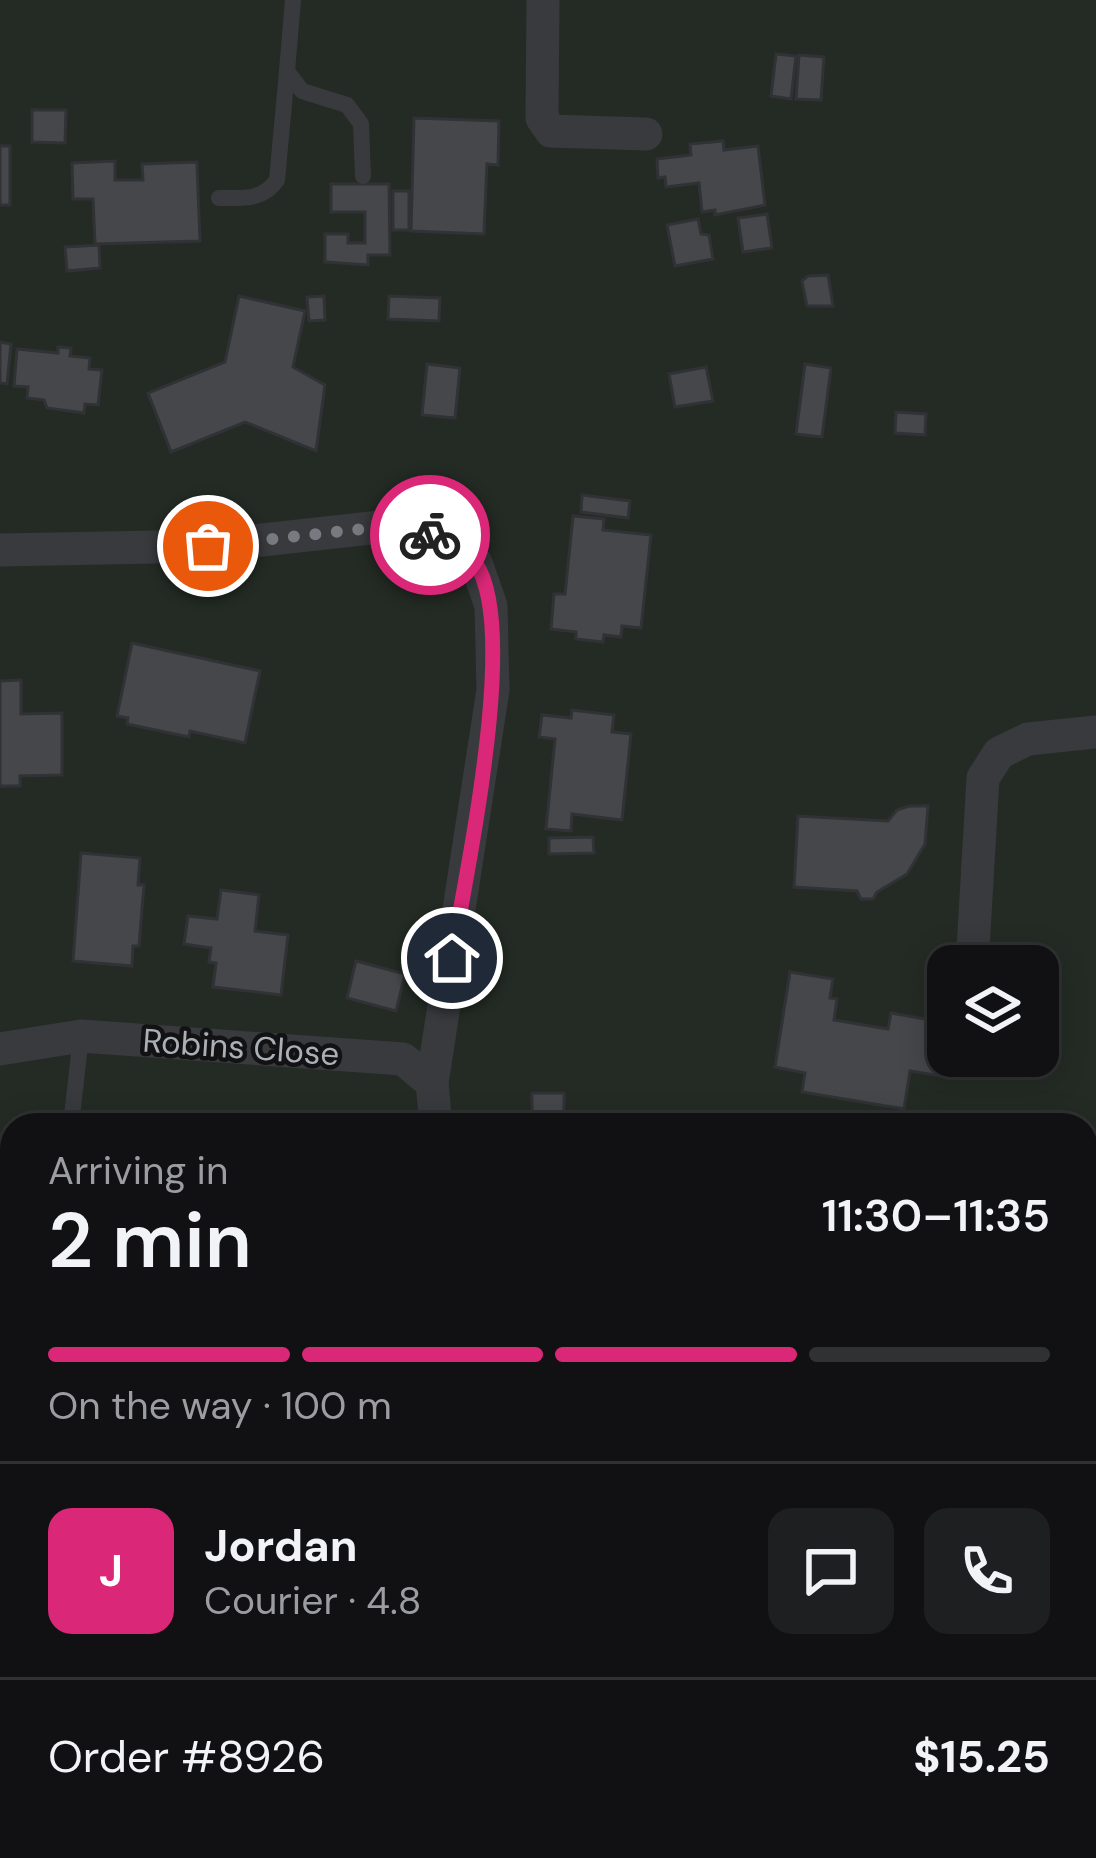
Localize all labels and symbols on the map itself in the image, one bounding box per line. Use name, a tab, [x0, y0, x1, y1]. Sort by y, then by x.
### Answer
courier	[370, 475, 490, 595]
pin	[157, 495, 259, 597]
pin	[401, 907, 503, 1009]
street label: Robins Close	[141, 1019, 341, 1075]

